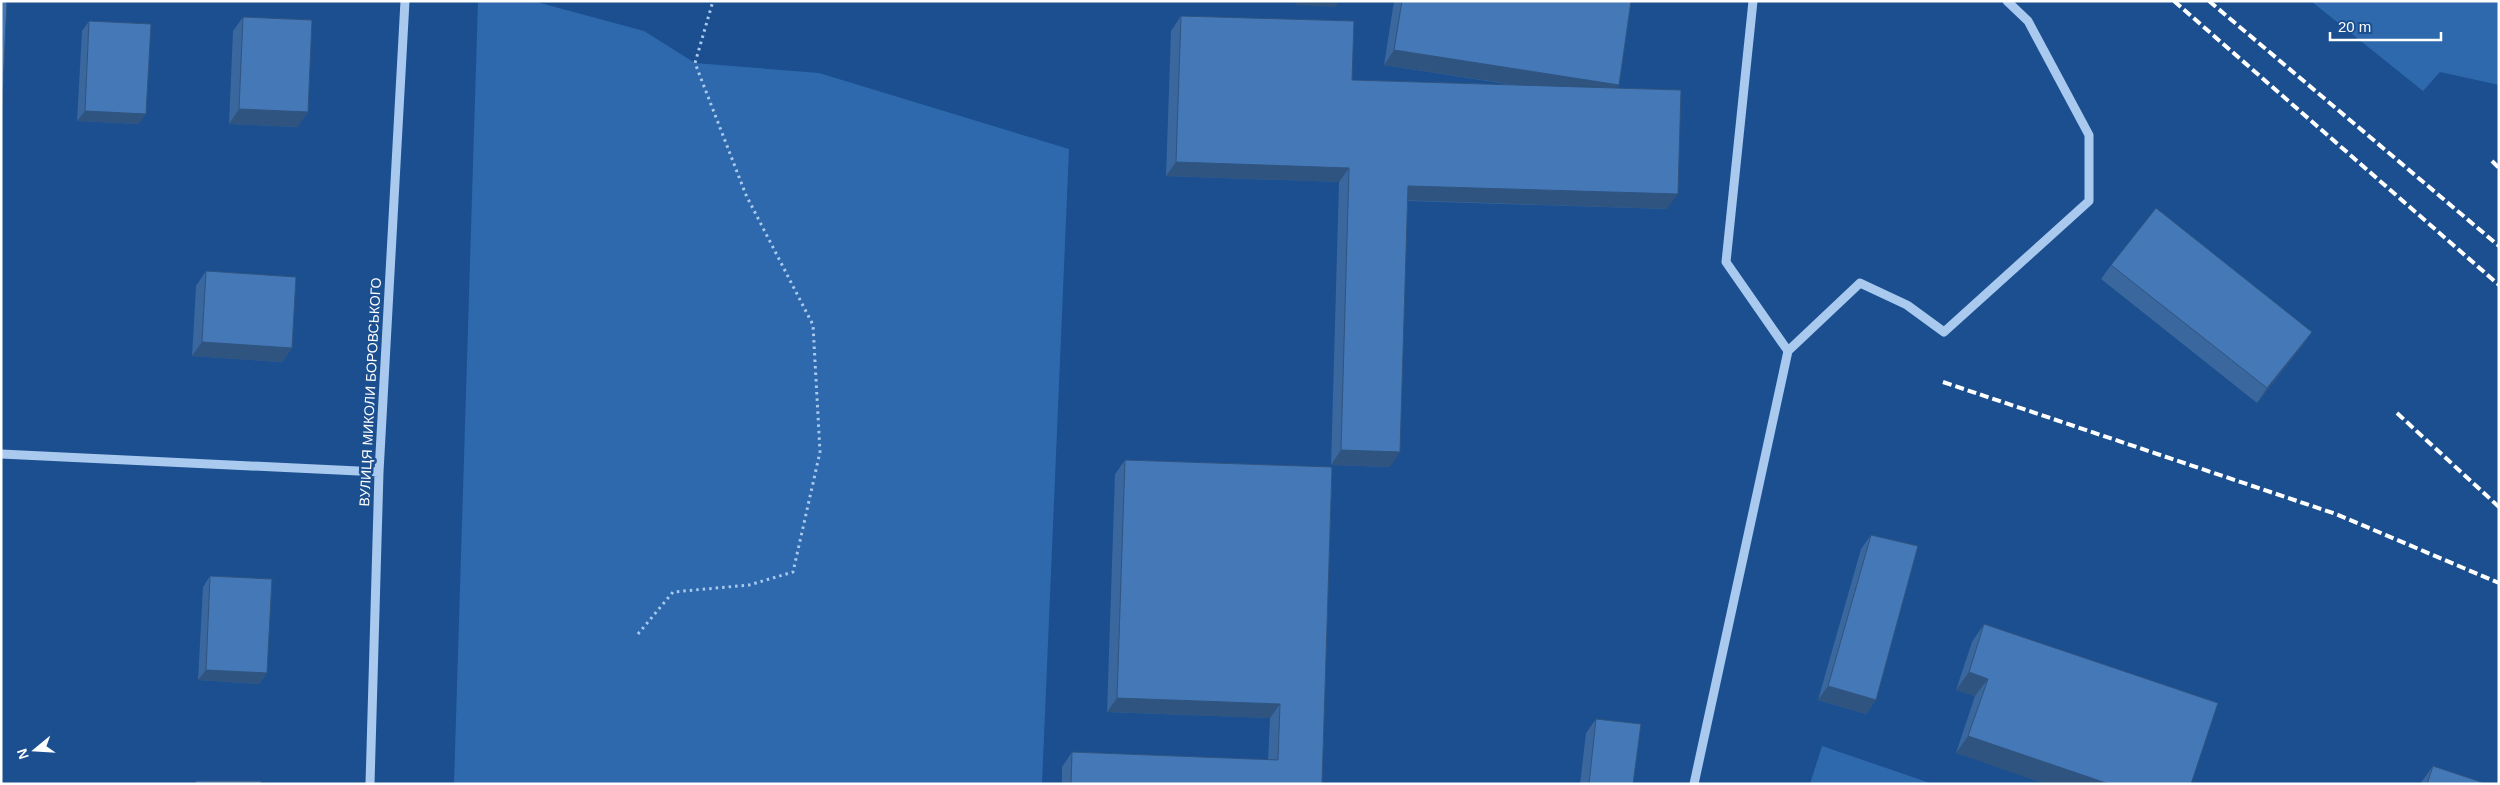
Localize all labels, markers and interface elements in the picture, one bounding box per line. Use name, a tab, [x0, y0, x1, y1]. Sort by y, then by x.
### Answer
scale bar	[2330, 10, 2441, 42]
text: 20 m	[2338, 18, 2371, 35]
street label: ВУЛИЦЯ МИКОЛИ БОРОВСЬКОГО	[356, 277, 384, 507]
north arrow	[10, 725, 60, 775]
text: N	[13, 747, 32, 761]

